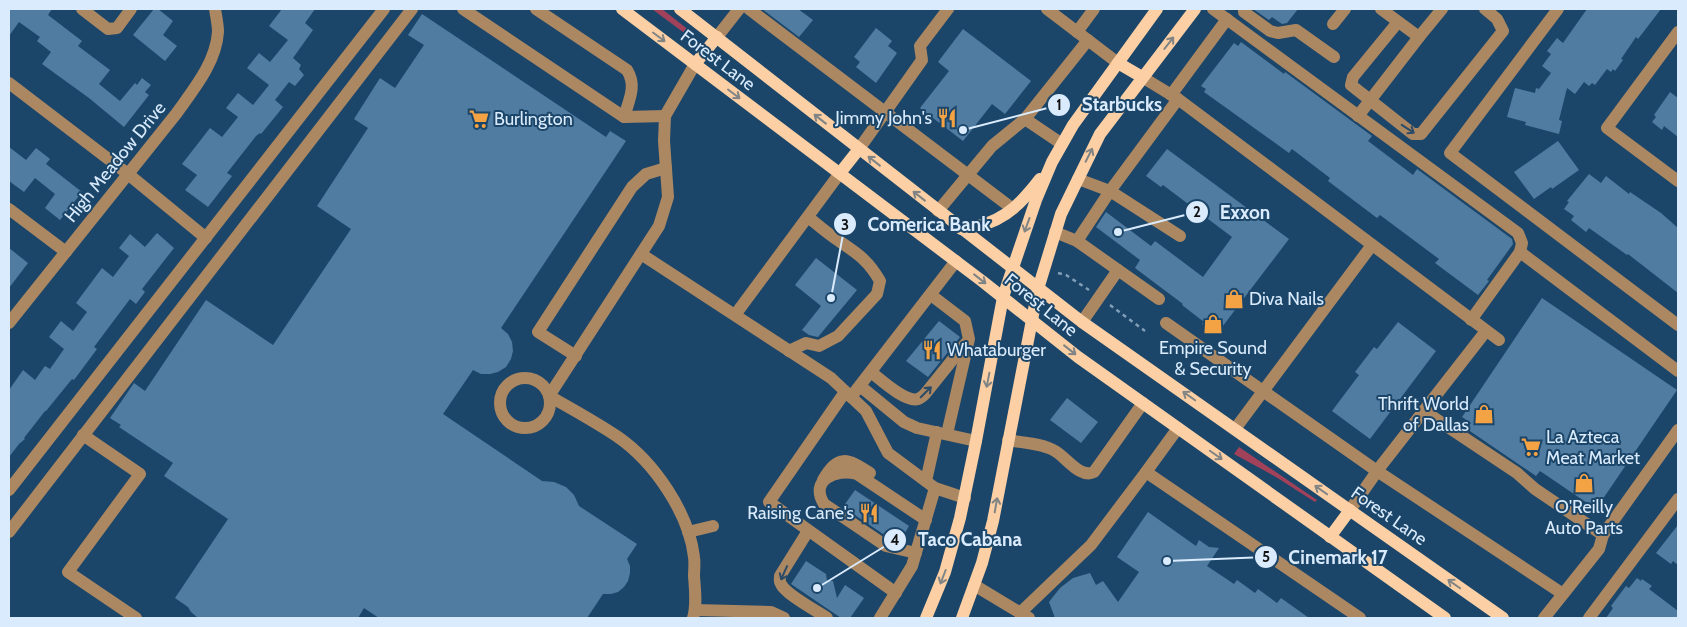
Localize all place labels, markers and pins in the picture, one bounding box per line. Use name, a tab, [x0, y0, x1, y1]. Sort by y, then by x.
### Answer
callout: Starbucks	[1047, 88, 1172, 122]
place label: Jimmy John's	[834, 107, 932, 129]
restaurant icon: Jimmy John's	[936, 107, 958, 129]
supermarket icon: Burlington	[468, 108, 490, 130]
place label: Burlington	[494, 108, 573, 130]
callout: Exxon	[1185, 195, 1280, 229]
callout: Comerica Bank	[833, 207, 1000, 241]
shop icon: Diva Nails	[1223, 288, 1245, 310]
place label: Diva Nails	[1249, 288, 1324, 310]
shop icon: Empire Sound & Security	[1202, 313, 1224, 335]
place label: Empire Sound & Security	[1159, 337, 1267, 380]
restaurant icon: Whataburger	[921, 339, 943, 361]
place label: Whataburger	[947, 339, 1046, 361]
place label: Thrift World of Dallas	[1378, 393, 1469, 436]
shop icon: Thrift World of Dallas	[1473, 403, 1495, 425]
place label: La Azteca Meat Market	[1546, 426, 1640, 469]
supermarket icon: La Azteca Meat Market	[1520, 436, 1542, 458]
shop icon: O'Reilly Auto Parts	[1573, 472, 1595, 494]
place label: O'Reilly Auto Parts	[1545, 496, 1623, 539]
place label: Raising Cane's	[747, 502, 854, 524]
restaurant icon: Raising Cane's	[858, 502, 880, 524]
callout: Taco Cabana	[883, 523, 1032, 557]
callout: Cinemark 17	[1253, 540, 1398, 574]

